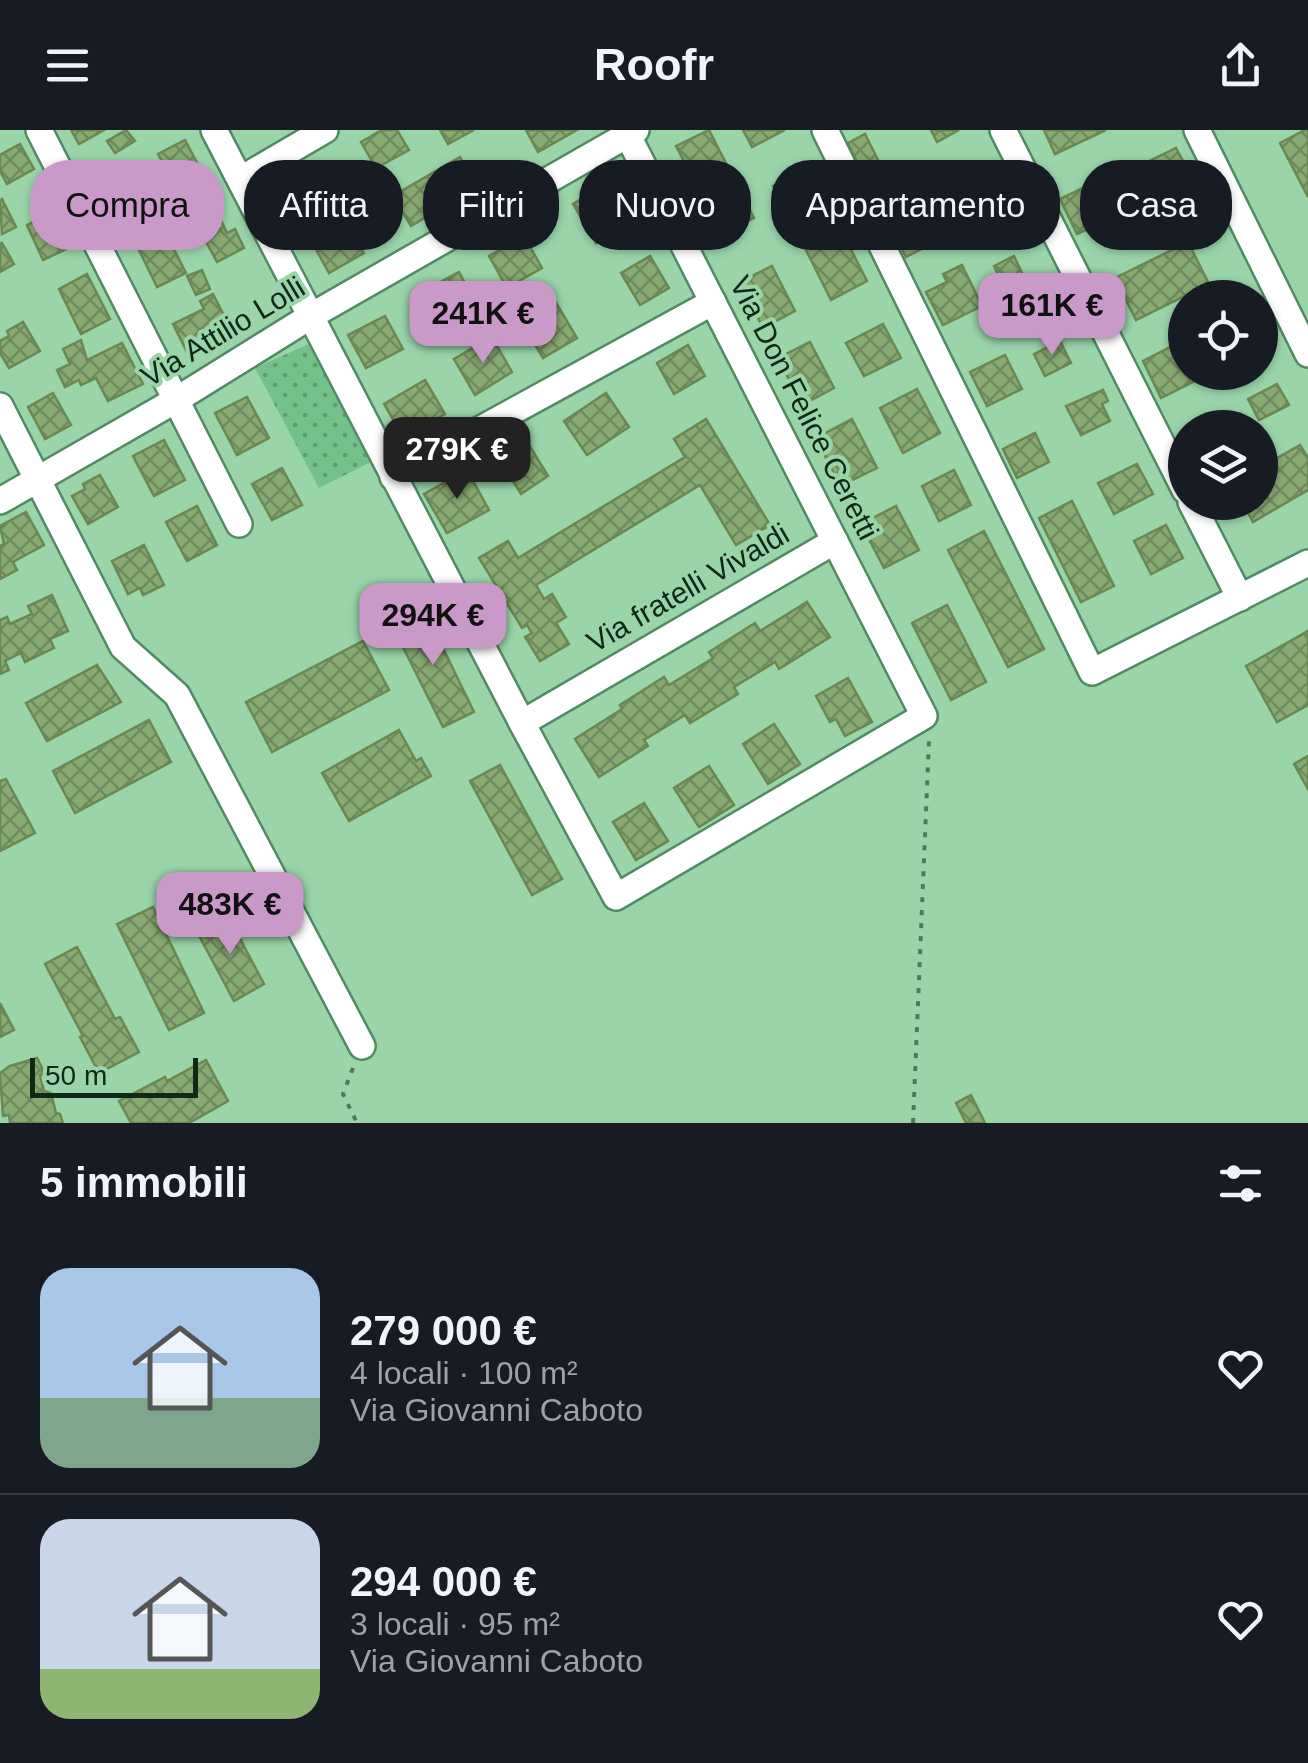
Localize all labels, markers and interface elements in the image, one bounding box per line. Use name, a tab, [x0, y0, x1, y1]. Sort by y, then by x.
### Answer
icon: menu	[40, 38, 95, 93]
icon: share	[1213, 38, 1268, 93]
text: Roofr	[594, 39, 714, 90]
chip: Compra	[30, 160, 224, 250]
chip: Affitta	[244, 160, 403, 250]
chip: Filtri	[423, 160, 559, 250]
chip: Nuovo	[579, 160, 751, 250]
chip: Appartamento	[771, 160, 1060, 250]
chip: Casa	[1080, 160, 1232, 250]
street label: Via Attilio Lolli	[135, 270, 310, 393]
street label: Via Don Felice Ceretti	[724, 271, 885, 545]
pin: 161K €	[971, 273, 1133, 358]
map controls	[1168, 280, 1278, 520]
button: locate	[1168, 280, 1278, 390]
pin: 241K €	[402, 281, 564, 366]
text: 161K €	[1000, 287, 1104, 323]
text: 241K €	[431, 295, 535, 331]
button: layers	[1168, 410, 1278, 520]
pin: 279K €	[376, 417, 538, 502]
text: 279K €	[405, 431, 509, 467]
street label: Via fratelli Vivaldi	[581, 516, 794, 659]
pin: 294K €	[352, 583, 514, 668]
text: 294K €	[381, 597, 485, 633]
pin: 483K €	[149, 872, 311, 957]
text: 483K €	[178, 886, 282, 922]
scale bar	[30, 1053, 198, 1098]
text: 50 m	[45, 1060, 107, 1091]
icon: filters	[1213, 1156, 1268, 1211]
text: 5 immobili	[40, 1159, 248, 1206]
text: 279 000 €	[350, 1307, 537, 1354]
icon: home	[120, 1308, 240, 1428]
icon: heart	[1213, 1341, 1268, 1396]
text: 4 locali · 100 m²	[350, 1355, 578, 1391]
text: Via Giovanni Caboto	[350, 1392, 643, 1428]
text: 294 000 €	[350, 1558, 537, 1605]
icon: home	[120, 1559, 240, 1679]
icon: heart	[1213, 1592, 1268, 1647]
text: 3 locali · 95 m²	[350, 1606, 560, 1642]
text: Via Giovanni Caboto	[350, 1643, 643, 1679]

